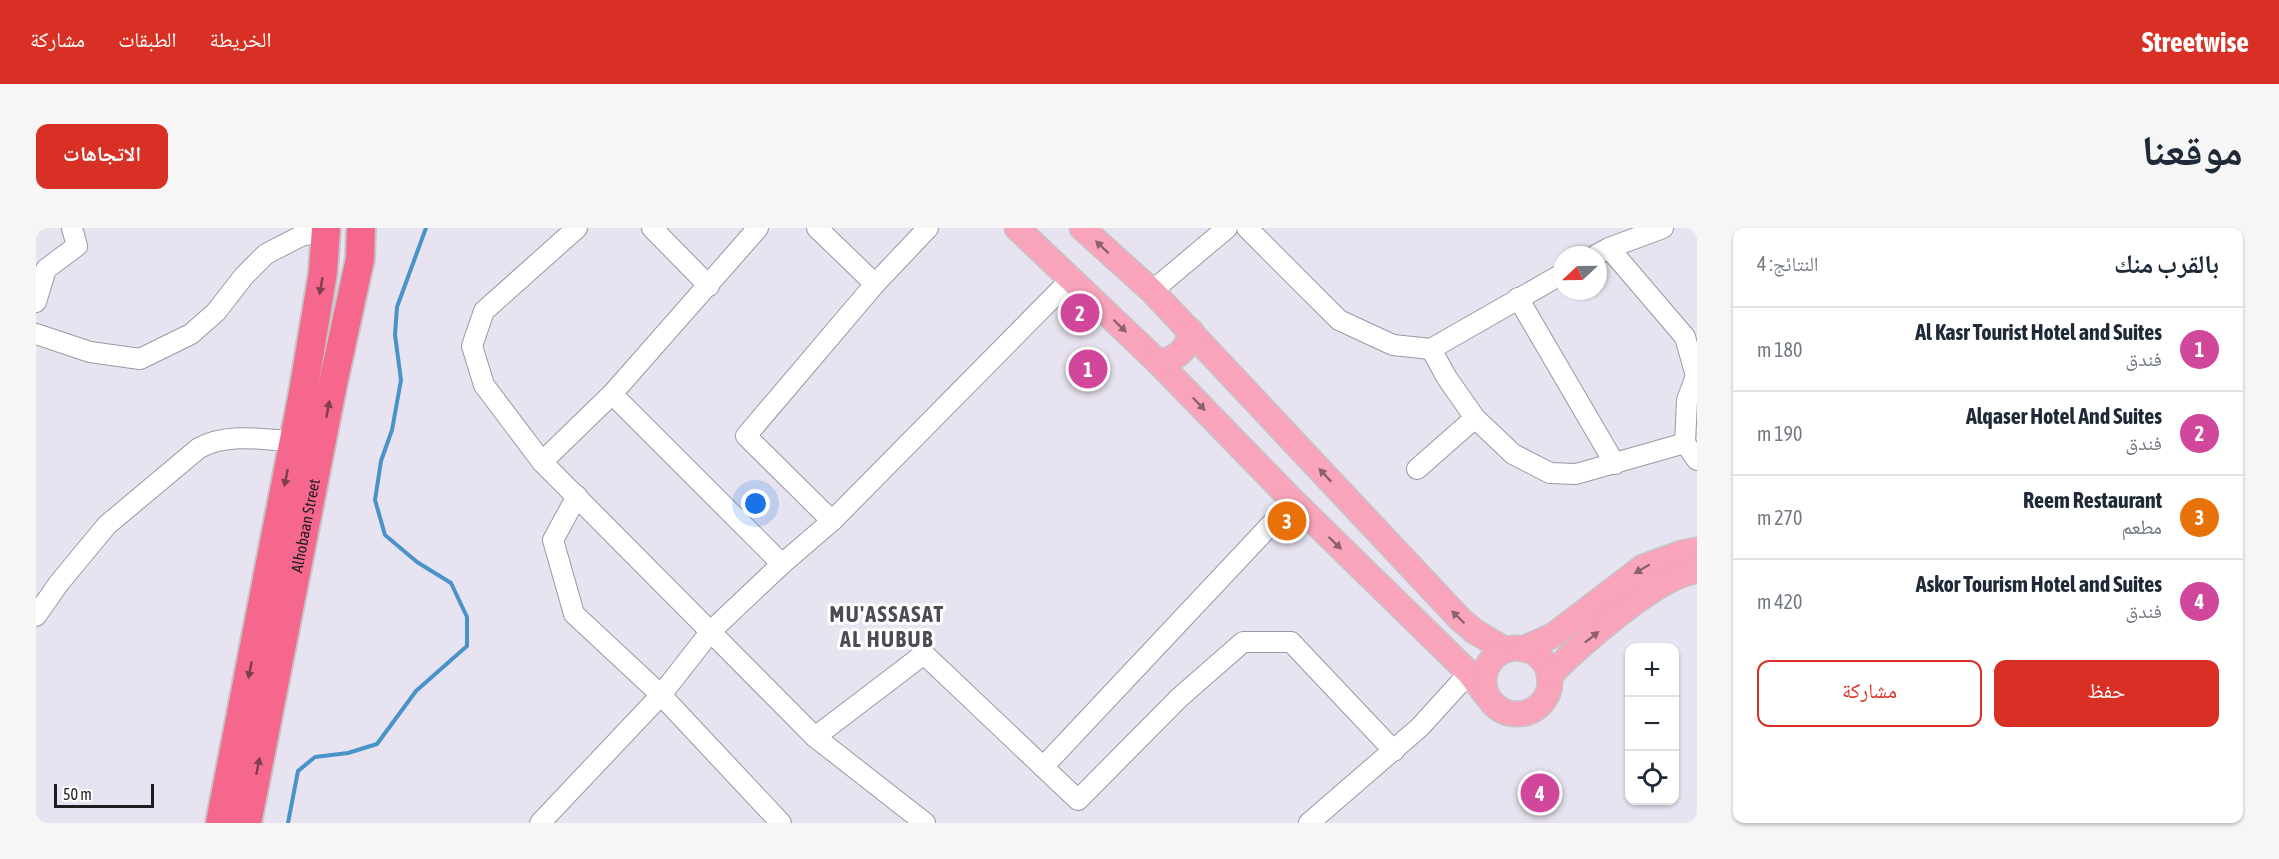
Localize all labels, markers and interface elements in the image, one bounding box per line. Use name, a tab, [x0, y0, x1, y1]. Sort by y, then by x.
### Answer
text: Streetwise	[2142, 26, 2249, 58]
text: مشاركة	[30, 27, 85, 51]
text: الطبقات	[118, 27, 177, 51]
text: الخريطة	[210, 27, 271, 51]
button: الاتجاهات	[36, 124, 168, 189]
text: موقعنا	[2142, 126, 2243, 174]
one-way arrow	[1095, 240, 1110, 254]
north arrow	[1553, 246, 1607, 300]
text: بالقرب منك	[2114, 249, 2219, 279]
text: النتائج: 4	[1757, 252, 1819, 275]
one-way arrow	[316, 277, 325, 296]
pin: 2	[1060, 290, 1100, 335]
one-way arrow	[1113, 319, 1128, 333]
text: Al Kasr Tourist Hotel and Suites	[1915, 319, 2162, 345]
text: 180 m	[1757, 338, 1802, 361]
text: 1	[2195, 338, 2204, 361]
pin: 1	[1068, 346, 1108, 392]
text: فندق	[2125, 347, 2162, 370]
one-way arrow	[1191, 397, 1205, 411]
one-way arrow	[324, 400, 333, 419]
text: Alqaser Hotel And Suites	[1966, 403, 2162, 429]
text: 190 m	[1757, 422, 1802, 445]
text: 2	[2195, 422, 2204, 445]
text: فندق	[2125, 431, 2162, 454]
one-way arrow	[1318, 467, 1332, 482]
one-way arrow	[281, 469, 290, 488]
street label: Alhobaan Street	[287, 477, 323, 574]
text: Reem Restaurant	[2023, 487, 2162, 513]
your location	[741, 489, 770, 518]
pin: 3	[1268, 498, 1306, 544]
text: 270 m	[1757, 506, 1802, 529]
text: 3	[2195, 506, 2204, 529]
text: مطعم	[2121, 515, 2162, 538]
one-way arrow	[1328, 536, 1343, 550]
one-way arrow	[1634, 564, 1650, 575]
text: Askor Tourism Hotel and Suites	[1916, 571, 2162, 597]
text: 420 m	[1757, 590, 1802, 613]
text: 4	[2195, 590, 2204, 613]
text: فندق	[2125, 599, 2162, 622]
district label: MU'ASSASAT AL HUBUB	[829, 601, 945, 652]
one-way arrow	[1451, 610, 1466, 624]
one-way arrow	[1584, 630, 1600, 643]
map controls	[1625, 643, 1679, 805]
button: +	[1625, 643, 1679, 697]
one-way arrow	[245, 660, 254, 679]
button: مشاركة	[1757, 660, 1982, 727]
button: حفظ	[1994, 660, 2219, 727]
button: −	[1625, 697, 1679, 751]
button: locate	[1625, 751, 1679, 805]
one-way arrow	[254, 756, 263, 775]
pin: 4	[1520, 770, 1560, 816]
scale bar	[54, 781, 154, 808]
text: 50 m	[63, 785, 92, 803]

